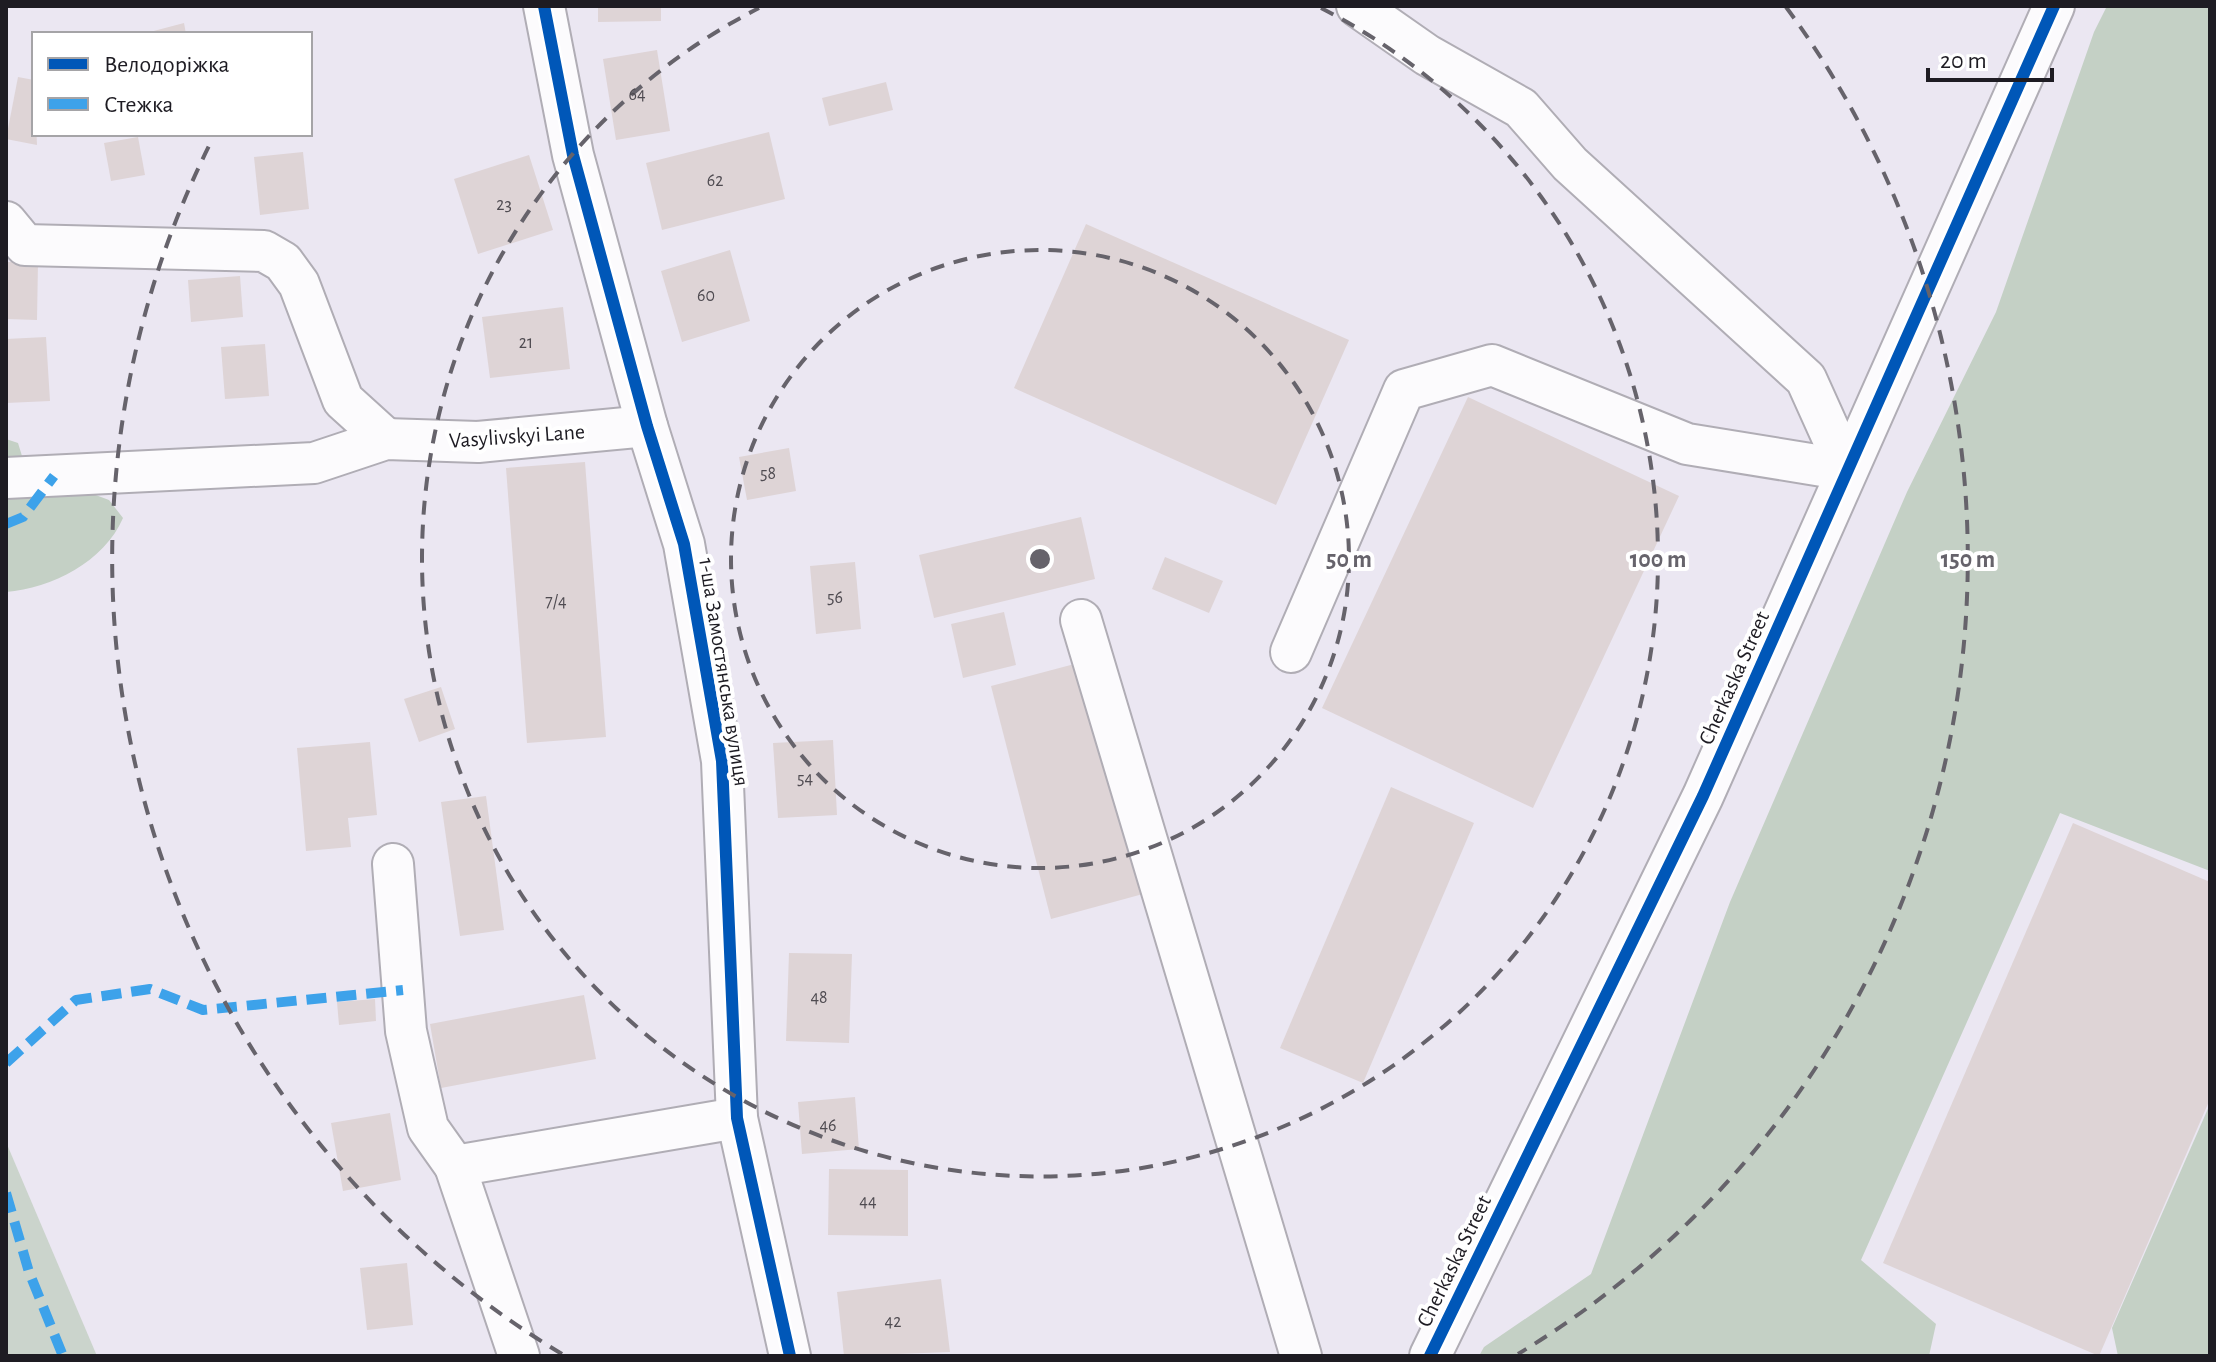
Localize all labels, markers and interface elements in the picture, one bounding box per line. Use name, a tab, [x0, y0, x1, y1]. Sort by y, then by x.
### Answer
legend	[32, 32, 312, 136]
scale bar	[1928, 32, 2052, 82]
text: 20 m	[1940, 49, 1987, 73]
text: Велодоріжка	[104, 53, 229, 77]
house number: 64	[628, 86, 646, 104]
text: Стежка	[104, 93, 173, 117]
house number: 62	[707, 172, 723, 190]
house number: 23	[496, 196, 512, 214]
house number: 60	[697, 287, 715, 305]
house number: 21	[519, 334, 533, 352]
street label: Vasylivskyi Lane	[448, 420, 586, 452]
house number: 58	[760, 465, 776, 483]
centre of rings	[1026, 545, 1054, 573]
text: 50 m	[1326, 548, 1372, 572]
text: 100 m	[1630, 548, 1686, 572]
text: 150 m	[1941, 548, 1995, 572]
street label: 1-ша Замостянська вулиця	[695, 556, 753, 788]
house number: 56	[827, 589, 843, 607]
house number: 7/4	[545, 593, 567, 611]
street label: Cherkaska Street	[1695, 608, 1773, 748]
house number: 54	[797, 770, 813, 788]
house number: 48	[810, 989, 828, 1007]
house number: 46	[819, 1117, 837, 1135]
street label: Cherkaska Street	[1413, 1192, 1495, 1330]
house number: 44	[859, 1193, 877, 1211]
house number: 42	[885, 1313, 901, 1331]

